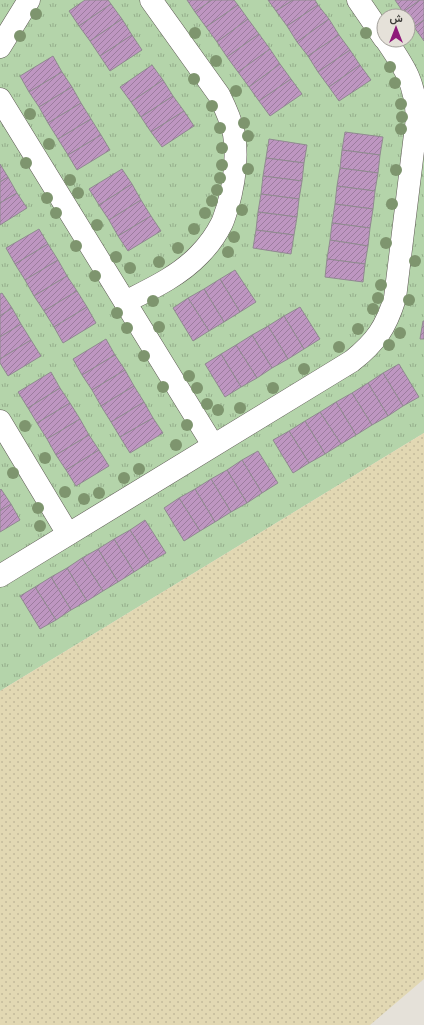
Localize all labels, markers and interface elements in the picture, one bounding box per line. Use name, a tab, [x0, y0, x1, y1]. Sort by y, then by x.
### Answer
north arrow	[376, 8, 416, 48]
text: ش	[389, 12, 403, 25]

